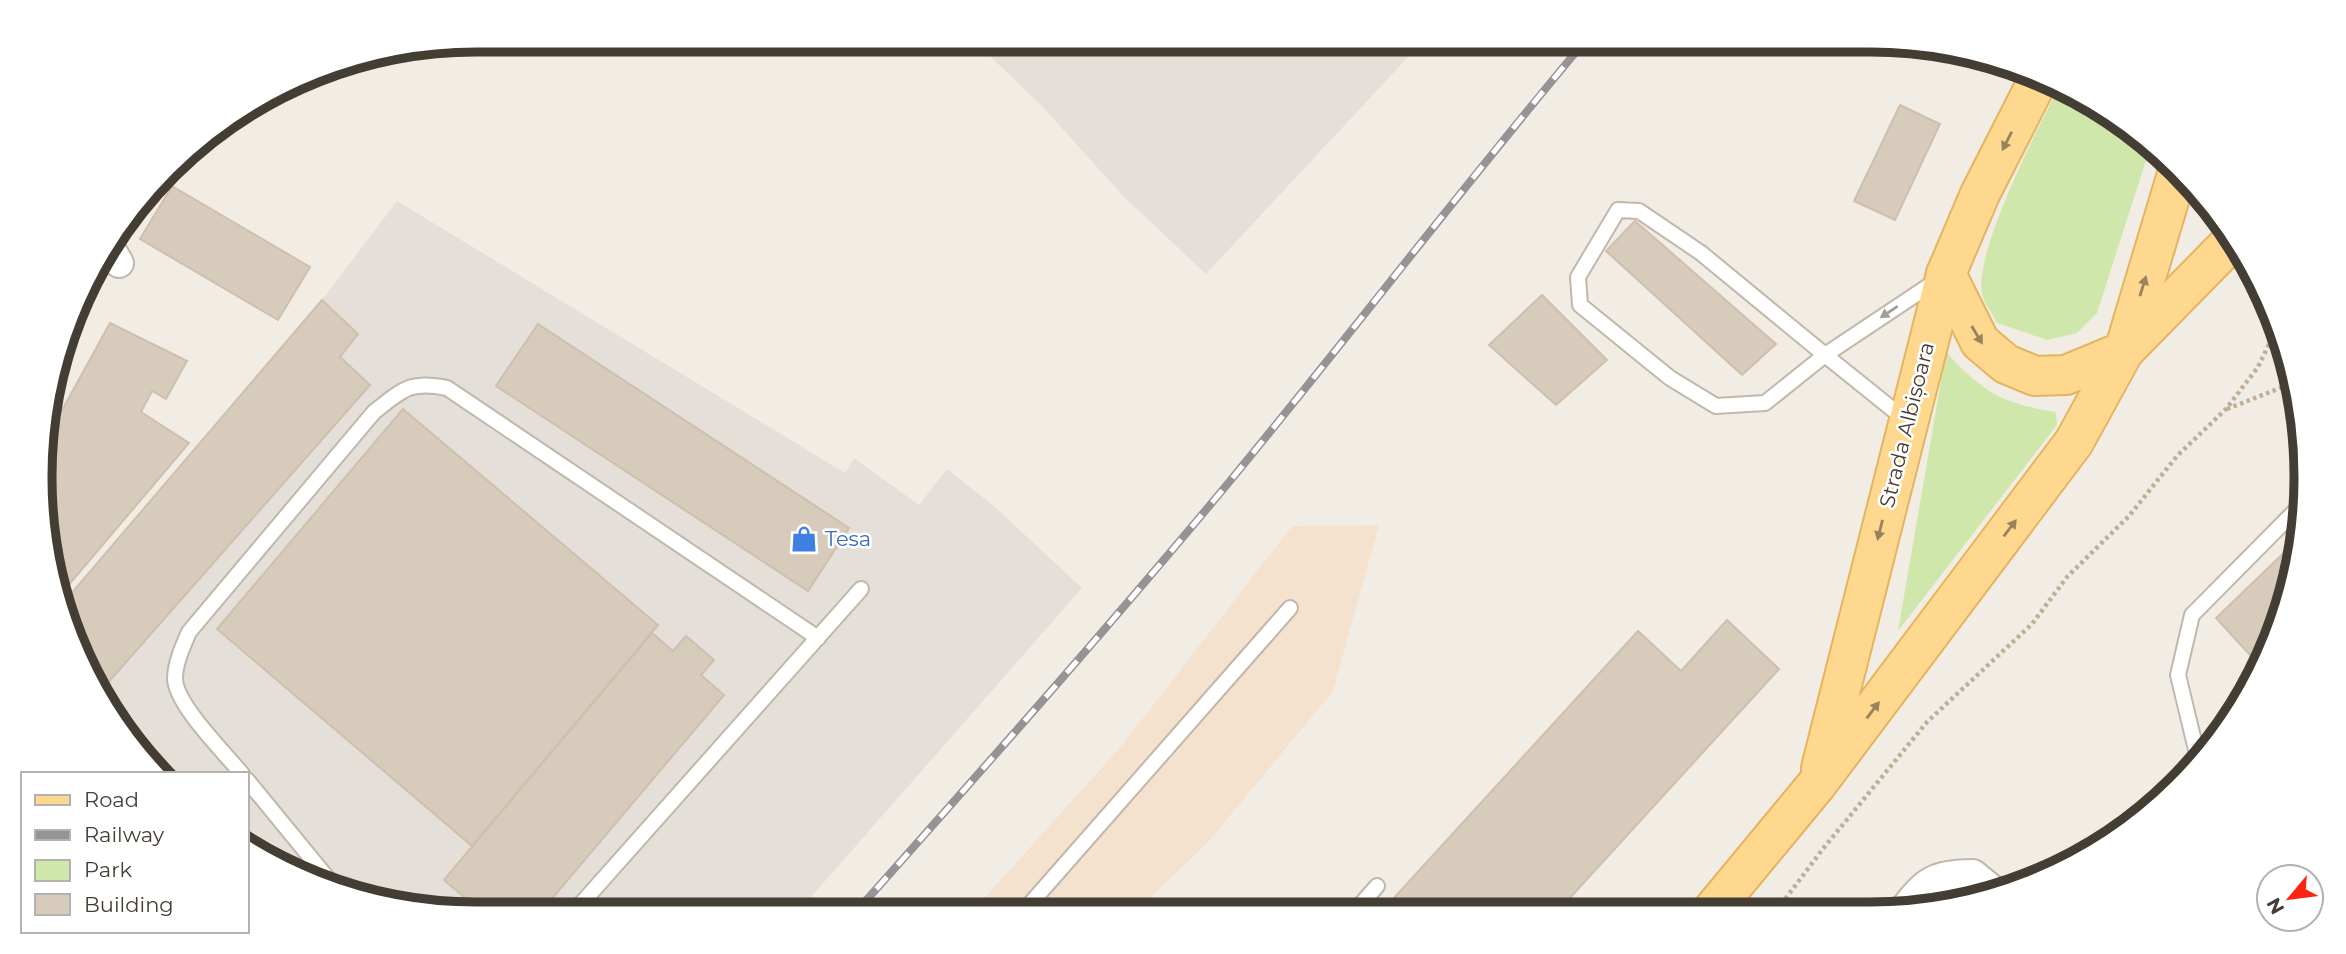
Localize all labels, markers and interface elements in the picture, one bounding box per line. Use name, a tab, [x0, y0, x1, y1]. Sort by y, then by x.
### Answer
one-way arrow	[2002, 131, 2013, 151]
one-way arrow	[2139, 275, 2149, 296]
one-way arrow	[1880, 305, 1898, 319]
one-way arrow	[1971, 325, 1983, 344]
street label: Strada Albișoara	[1874, 339, 1940, 511]
one-way arrow	[1874, 519, 1885, 541]
one-way arrow	[2002, 519, 2016, 537]
shop icon: Tesa	[789, 524, 819, 554]
place label: Tesa	[825, 526, 871, 551]
one-way arrow	[1865, 701, 1880, 719]
legend	[21, 772, 248, 933]
text: Road	[84, 787, 139, 812]
text: Railway	[84, 822, 165, 847]
text: Park	[84, 857, 132, 882]
north arrow	[2255, 863, 2325, 933]
text: Building	[84, 892, 174, 917]
text: N	[2262, 894, 2289, 918]

